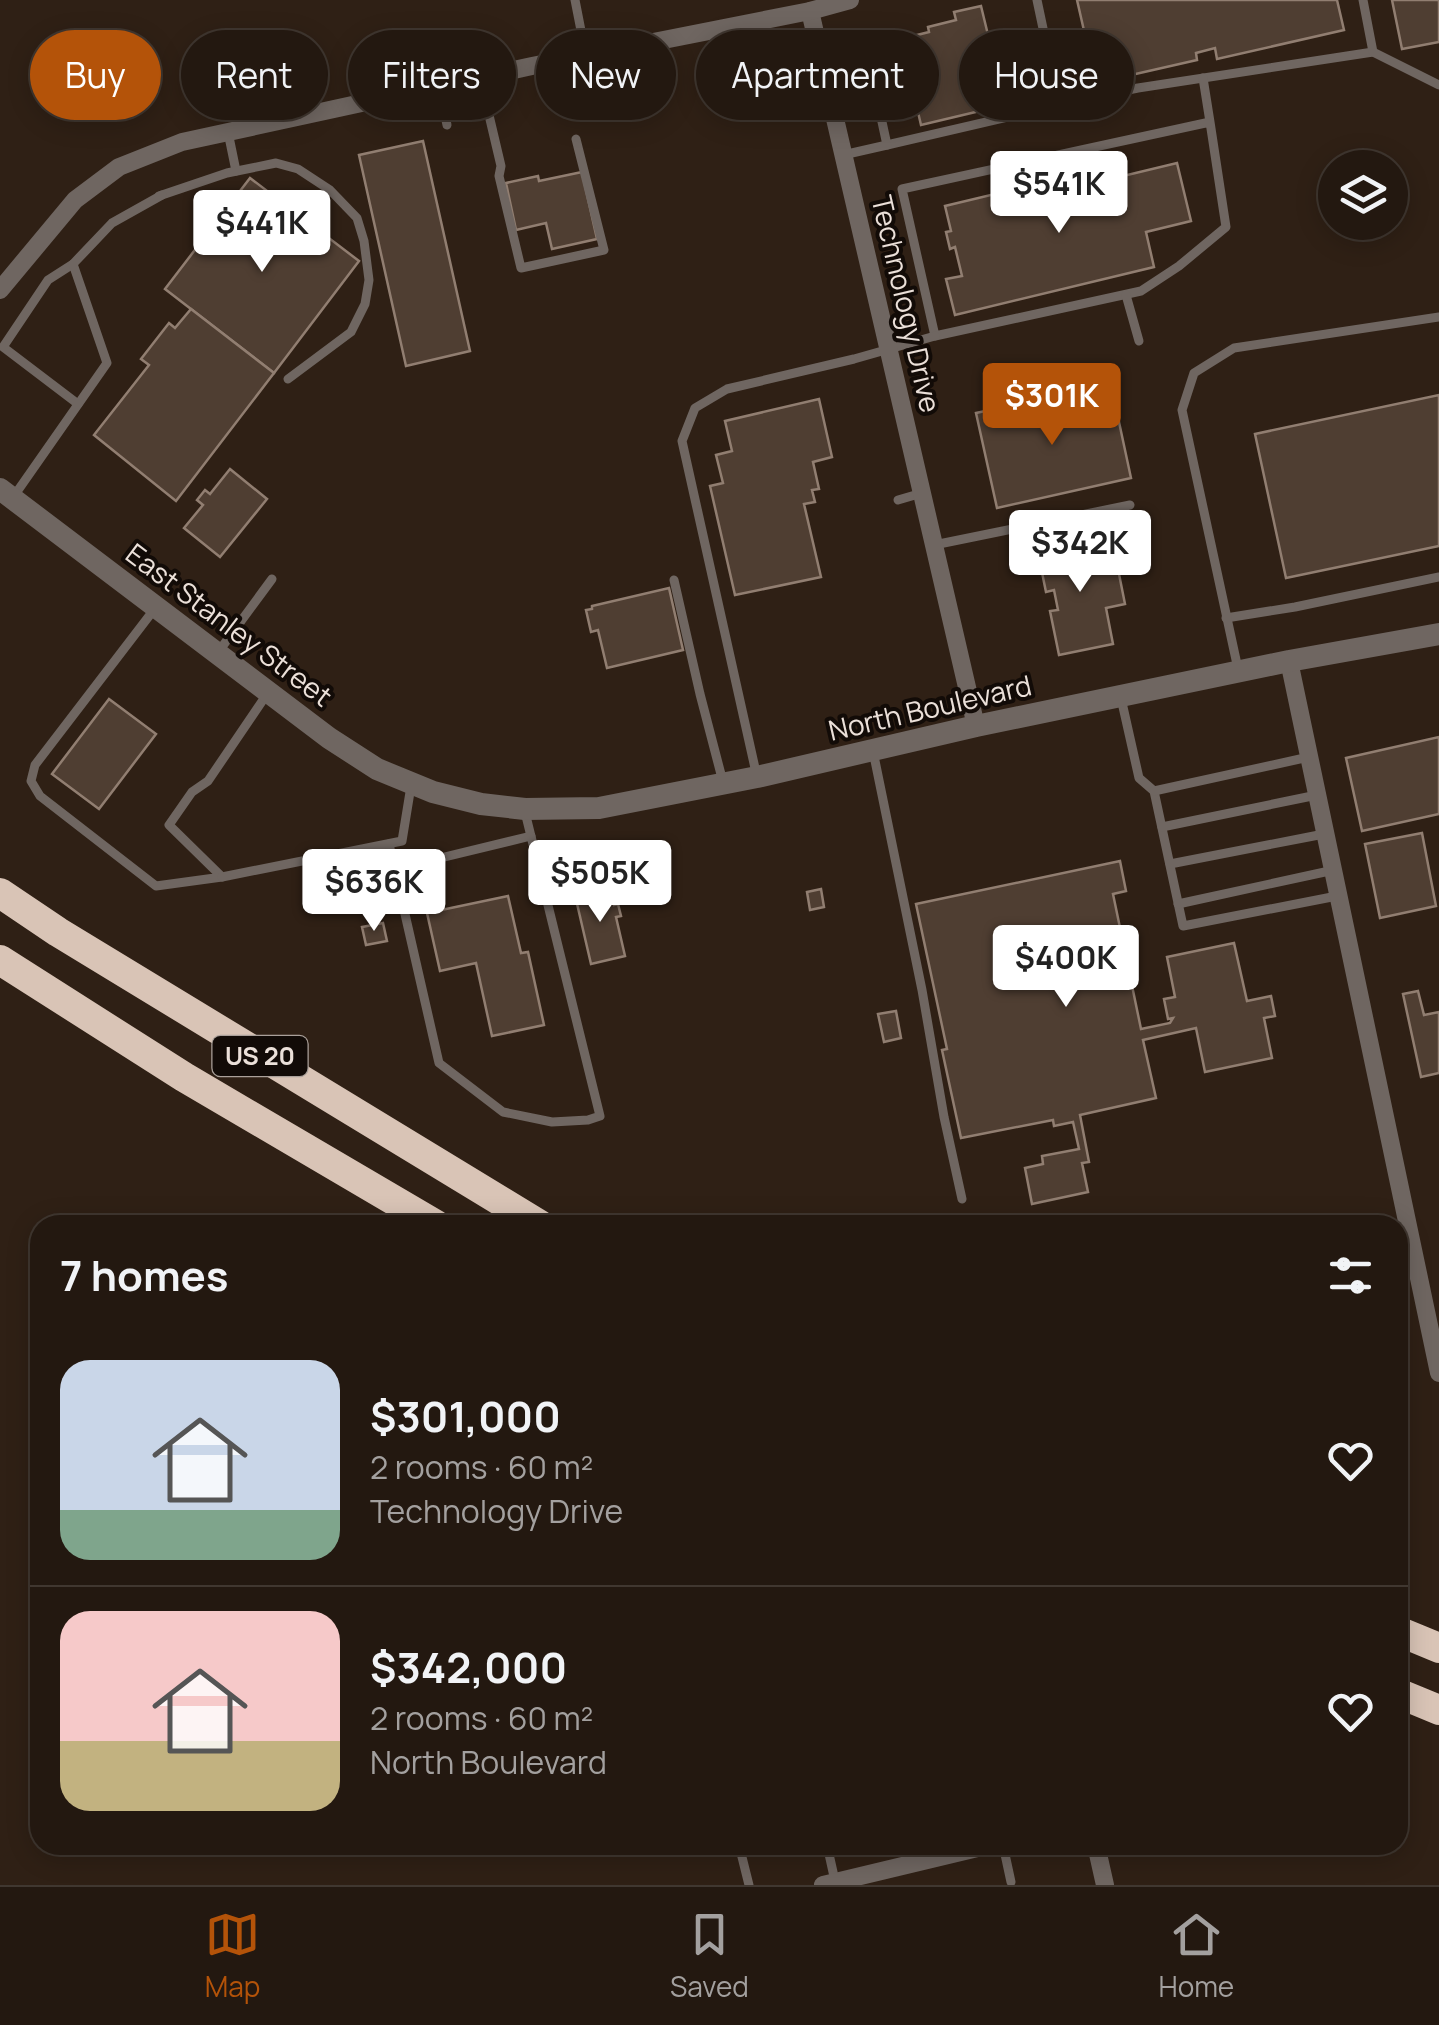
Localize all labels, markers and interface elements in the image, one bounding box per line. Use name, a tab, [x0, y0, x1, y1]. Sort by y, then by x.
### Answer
chip: Buy	[30, 30, 161, 120]
chip: Rent	[181, 30, 328, 120]
chip: Filters	[348, 30, 516, 120]
chip: New	[536, 30, 676, 120]
chip: Apartment	[696, 30, 939, 120]
chip: House	[959, 30, 1134, 120]
map controls	[1318, 150, 1408, 240]
button: layers	[1318, 150, 1408, 240]
pin: $541K	[989, 151, 1129, 236]
text: $541K	[1012, 161, 1106, 205]
pin: $441K	[192, 190, 332, 275]
street label: Technology Drive	[864, 192, 950, 416]
text: $441K	[215, 200, 309, 244]
pin: $301K	[982, 363, 1122, 448]
text: $301K	[1005, 373, 1099, 417]
pin: $342K	[1010, 510, 1150, 595]
text: $342K	[1031, 520, 1129, 564]
street label: East Stanley Street	[119, 534, 340, 714]
street label: North Boulevard	[825, 665, 1035, 749]
pin: $505K	[530, 840, 670, 925]
pin: $636K	[304, 849, 444, 934]
text: $505K	[550, 850, 650, 894]
text: $636K	[324, 859, 424, 903]
pin: $400K	[996, 925, 1136, 1010]
text: $400K	[1015, 935, 1117, 979]
road number: US 20	[212, 1036, 308, 1076]
text: 7 homes	[60, 1246, 228, 1304]
icon: filters	[1323, 1248, 1378, 1303]
text: $301,000	[370, 1387, 561, 1445]
icon: home	[140, 1400, 260, 1520]
icon: heart	[1323, 1433, 1378, 1488]
text: 2 rooms · 60 m²	[370, 1445, 593, 1489]
text: Technology Drive	[370, 1489, 623, 1533]
text: $342,000	[370, 1638, 567, 1696]
icon: home	[140, 1651, 260, 1771]
icon: heart	[1323, 1684, 1378, 1739]
text: 2 rooms · 60 m²	[370, 1696, 593, 1740]
text: North Boulevard	[370, 1740, 607, 1784]
tab: Map	[205, 1907, 260, 2005]
tab: Saved	[670, 1907, 749, 2005]
tab: Home	[1158, 1907, 1234, 2005]

